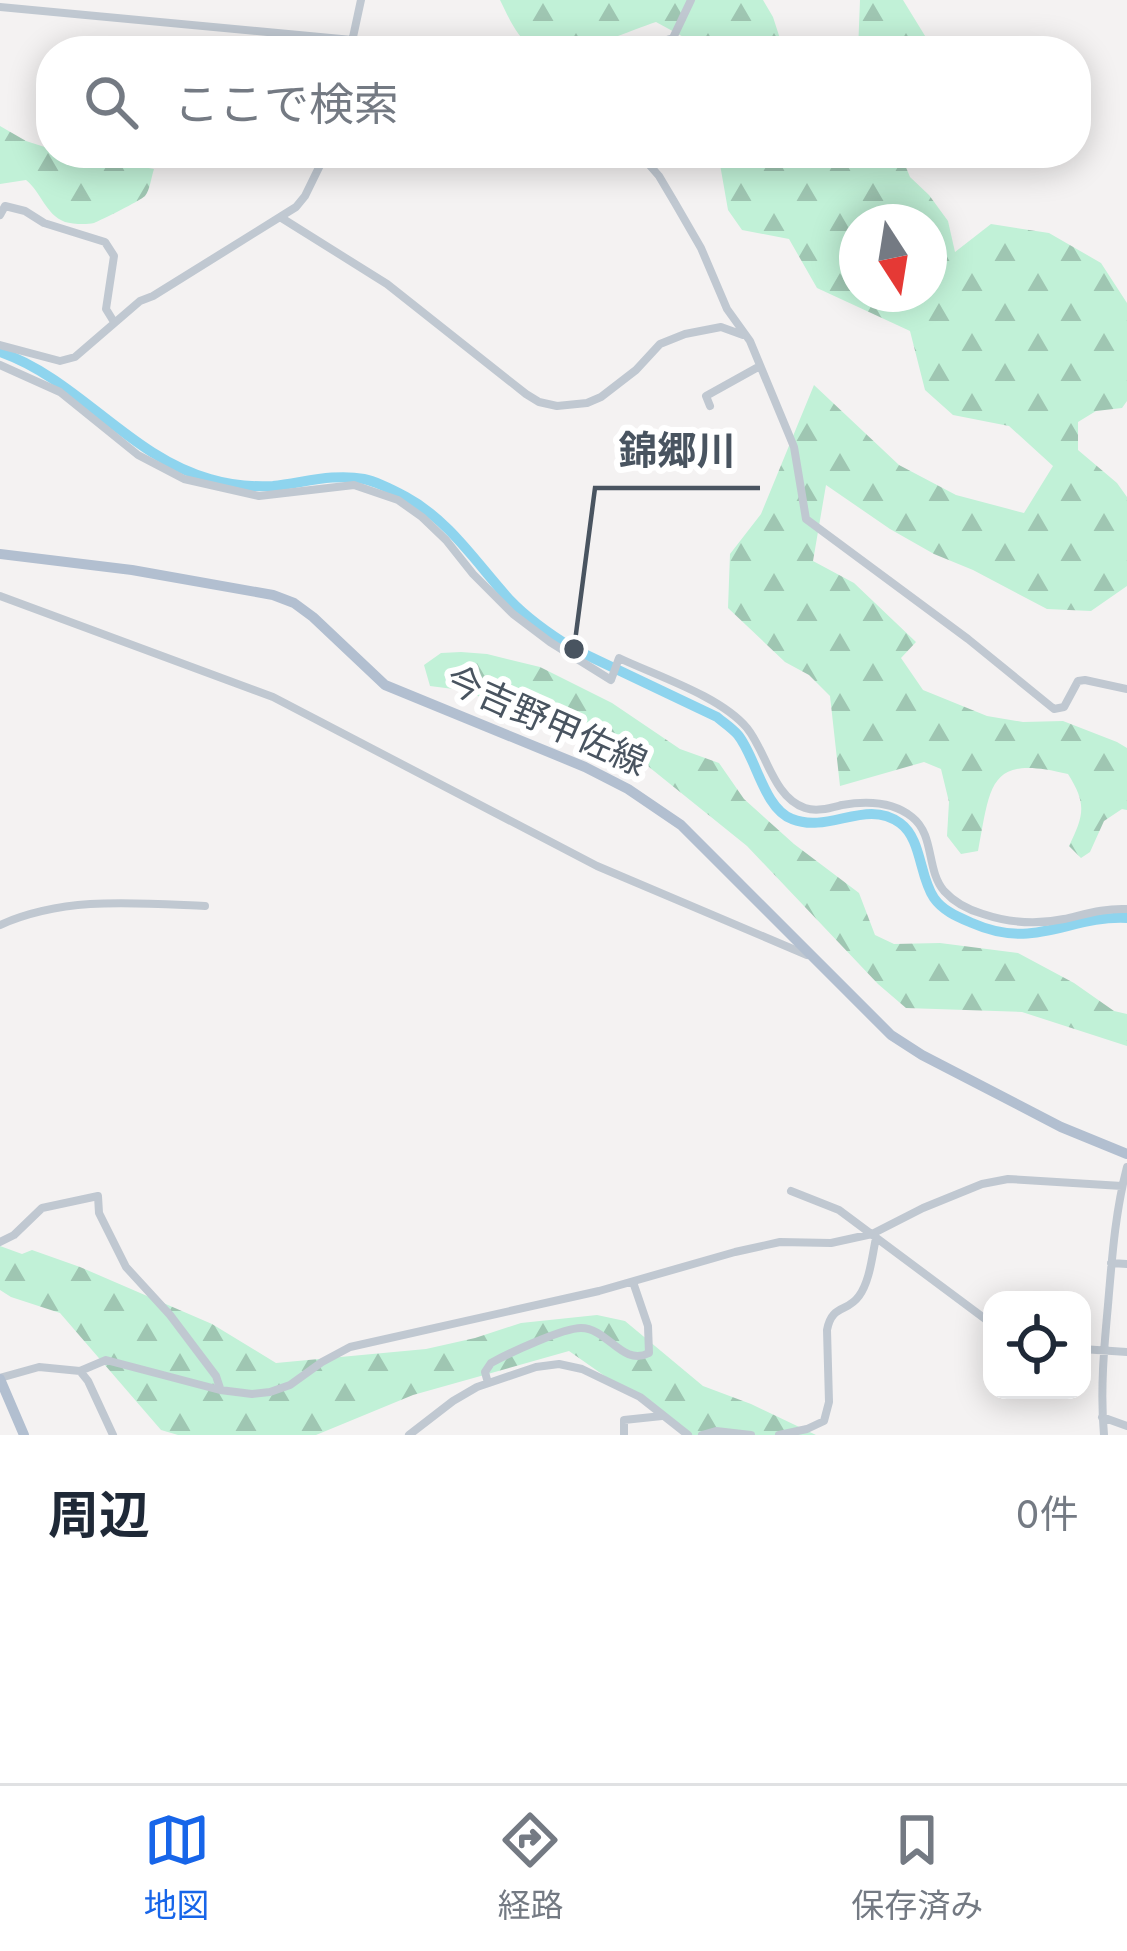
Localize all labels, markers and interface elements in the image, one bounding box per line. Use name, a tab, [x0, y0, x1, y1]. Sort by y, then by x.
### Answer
search box	[36, 36, 1091, 168]
icon: search	[78, 69, 144, 135]
text: ここで検索	[174, 80, 399, 137]
north arrow	[839, 204, 947, 312]
callout: 錦郷川	[595, 413, 760, 488]
text: 錦郷川	[618, 430, 736, 479]
street label: 今吉野甲佐線	[437, 659, 653, 789]
map controls	[983, 1291, 1091, 1399]
button: locate	[983, 1291, 1091, 1399]
text: 周辺	[48, 1488, 150, 1553]
text: 0件	[1015, 1494, 1079, 1543]
tab: 地図	[144, 1807, 210, 1930]
tab: 経路	[497, 1807, 563, 1930]
tab: 保存済み	[851, 1807, 983, 1930]

